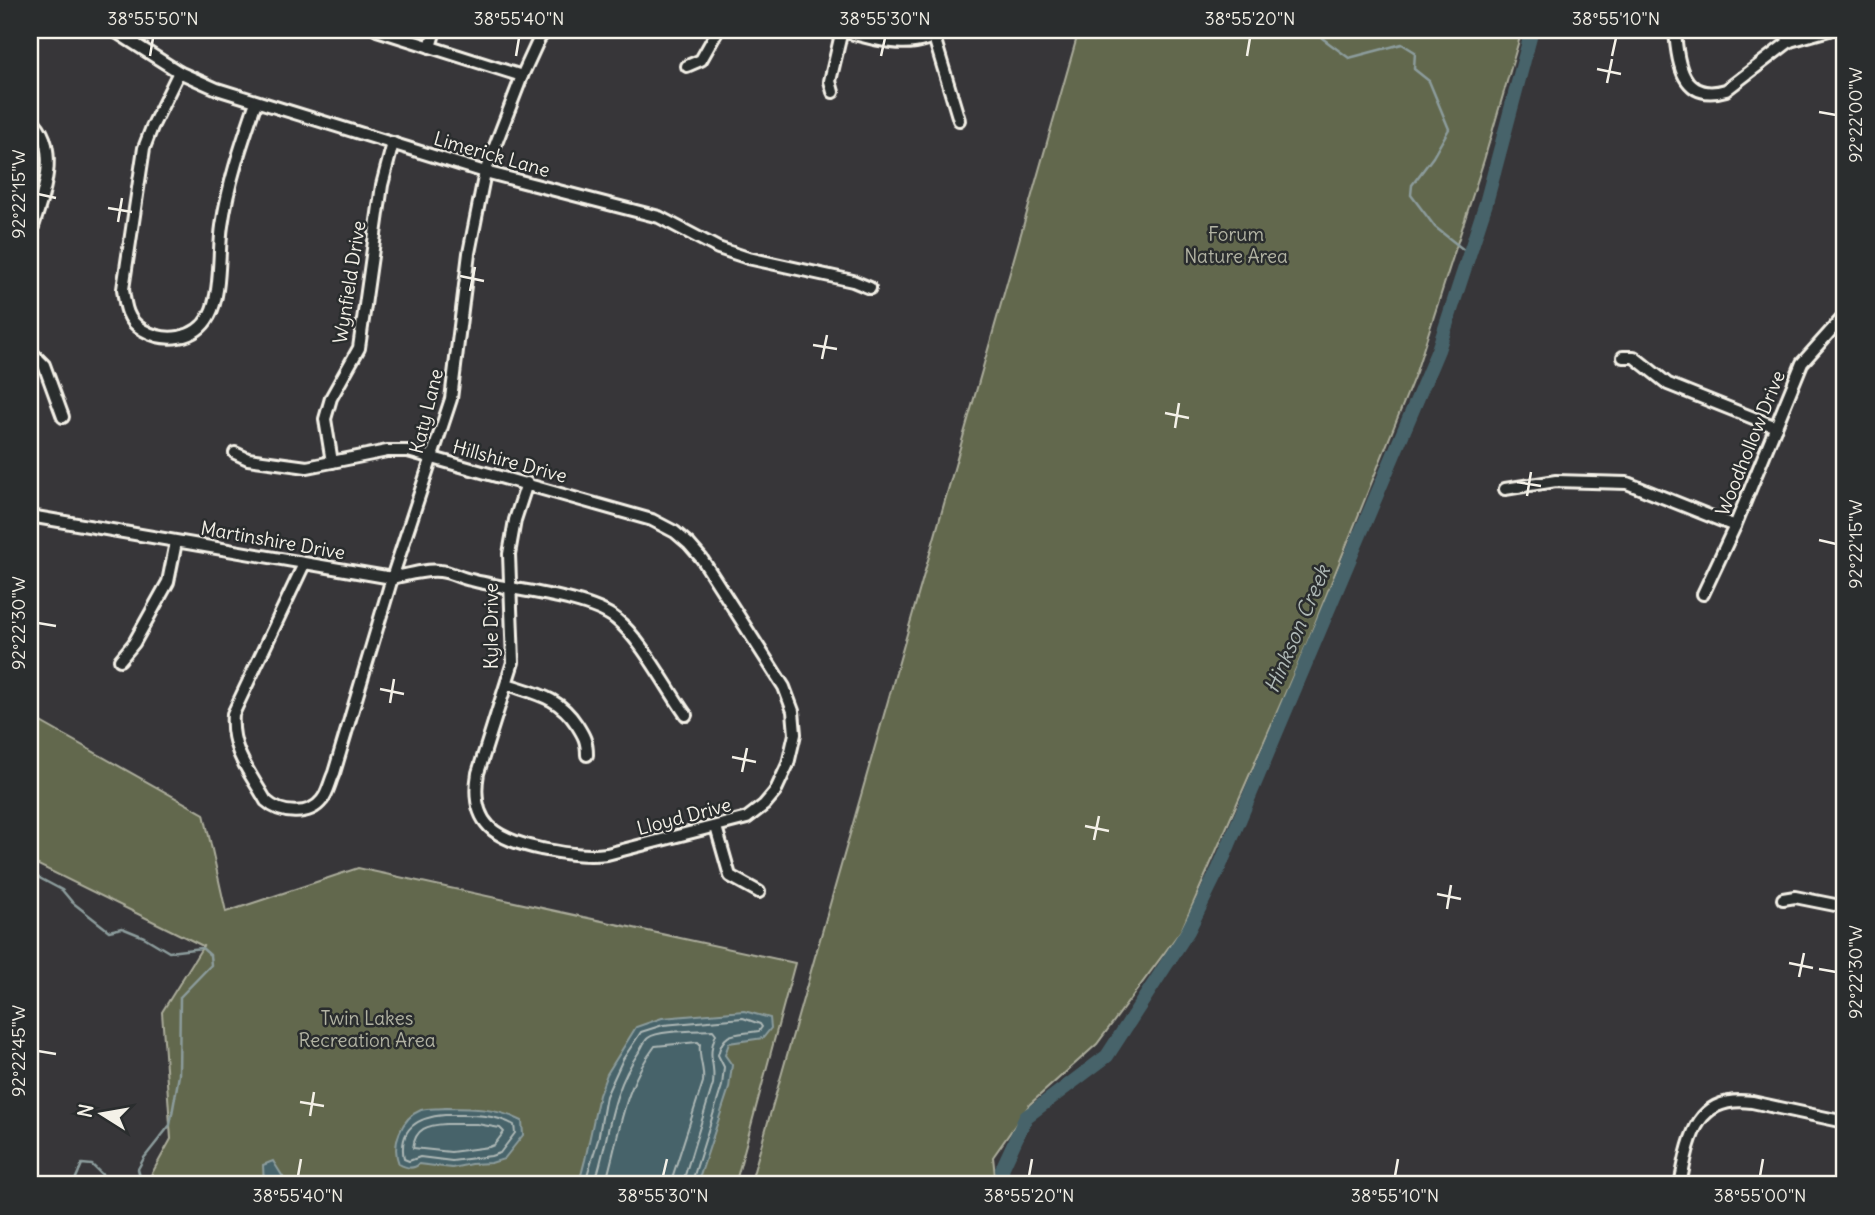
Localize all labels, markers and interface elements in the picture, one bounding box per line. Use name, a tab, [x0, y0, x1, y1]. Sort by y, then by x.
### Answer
text: 38°55'50"N	[107, 7, 199, 30]
text: 38°55'40"N	[473, 7, 565, 30]
text: 38°55'30"N	[839, 7, 931, 30]
text: 38°55'20"N	[1204, 7, 1296, 30]
text: 38°55'10"N	[1572, 7, 1660, 30]
text: 92°22'00"W	[1844, 67, 1867, 163]
street label: Limerick Lane	[431, 126, 553, 182]
text: 92°22'15"W	[7, 149, 30, 239]
street label: Wynfield Drive	[327, 219, 371, 345]
park label: Forum Nature Area	[1184, 222, 1288, 268]
street label: Katy Lane	[404, 366, 448, 456]
street label: Woodhollow Drive	[1710, 367, 1790, 519]
street label: Hillshire Drive	[450, 434, 570, 488]
text: 92°22'15"W	[1844, 499, 1867, 589]
street label: Martinshire Drive	[199, 515, 347, 565]
water label: Hinkson Creek	[1258, 560, 1337, 697]
text: 92°22'30"W	[7, 576, 30, 670]
street label: Kyle Drive	[479, 583, 503, 669]
street label: Lloyd Drive	[634, 792, 734, 840]
text: 92°22'30"W	[1844, 925, 1867, 1019]
text: 92°22'45"W	[7, 1005, 30, 1097]
park label: Twin Lakes Recreation Area	[298, 1006, 436, 1052]
north arrow	[66, 1078, 136, 1148]
text: N	[72, 1102, 98, 1119]
text: 38°55'40"N	[252, 1184, 344, 1207]
text: 38°55'30"N	[617, 1184, 709, 1207]
text: 38°55'20"N	[983, 1184, 1075, 1207]
text: 38°55'10"N	[1351, 1184, 1439, 1207]
text: 38°55'00"N	[1713, 1184, 1807, 1207]

